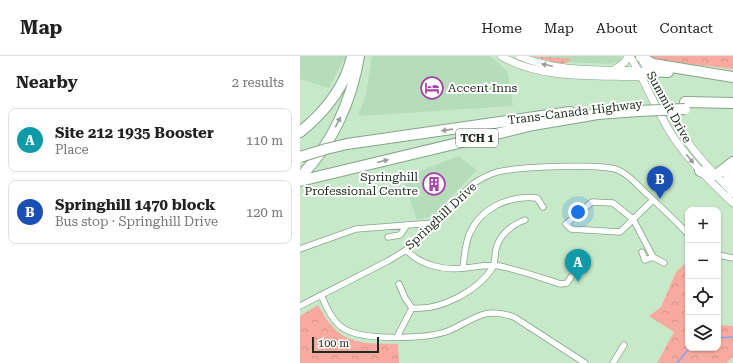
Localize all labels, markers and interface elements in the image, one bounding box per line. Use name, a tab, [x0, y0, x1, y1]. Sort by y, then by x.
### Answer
text: Map	[20, 16, 62, 39]
text: Home	[481, 20, 522, 36]
text: Map	[544, 20, 574, 36]
text: About	[596, 20, 638, 36]
text: Contact	[660, 20, 713, 36]
one-way arrow	[541, 61, 553, 67]
street label: Summit Drive	[644, 69, 695, 146]
text: Nearby	[16, 72, 78, 92]
text: 2 results	[232, 75, 284, 90]
hotel icon: Accent Inns	[419, 75, 445, 101]
place label: Accent Inns	[448, 81, 518, 95]
street label: Trans-Canada Highway	[507, 97, 644, 127]
one-way arrow	[335, 117, 341, 128]
text: Site 212 1935 Booster	[55, 124, 214, 142]
one-way arrow	[440, 127, 453, 133]
road number: TCH 1	[456, 129, 498, 147]
text: A	[25, 133, 35, 148]
text: 110 m	[246, 133, 283, 148]
text: Place	[55, 142, 89, 157]
one-way arrow	[685, 154, 694, 164]
one-way arrow	[377, 157, 390, 163]
pin: B	[647, 166, 673, 199]
place label: Springhill Professional Centre	[305, 170, 418, 198]
building icon: Springhill Professional Centre	[421, 171, 447, 197]
street label: Springhill Drive	[403, 179, 480, 252]
text: Springhill 1470 block	[55, 196, 215, 214]
your location	[568, 202, 588, 222]
text: B	[25, 205, 35, 220]
text: 120 m	[246, 205, 283, 220]
map controls	[685, 207, 721, 351]
button: +	[685, 207, 721, 243]
text: Bus stop · Springhill Drive	[55, 214, 218, 229]
button: −	[685, 243, 721, 279]
pin: A	[565, 249, 591, 282]
button: locate	[685, 279, 721, 315]
button: layers	[685, 315, 721, 351]
scale bar	[312, 335, 379, 354]
text: 100 m	[318, 337, 349, 350]

